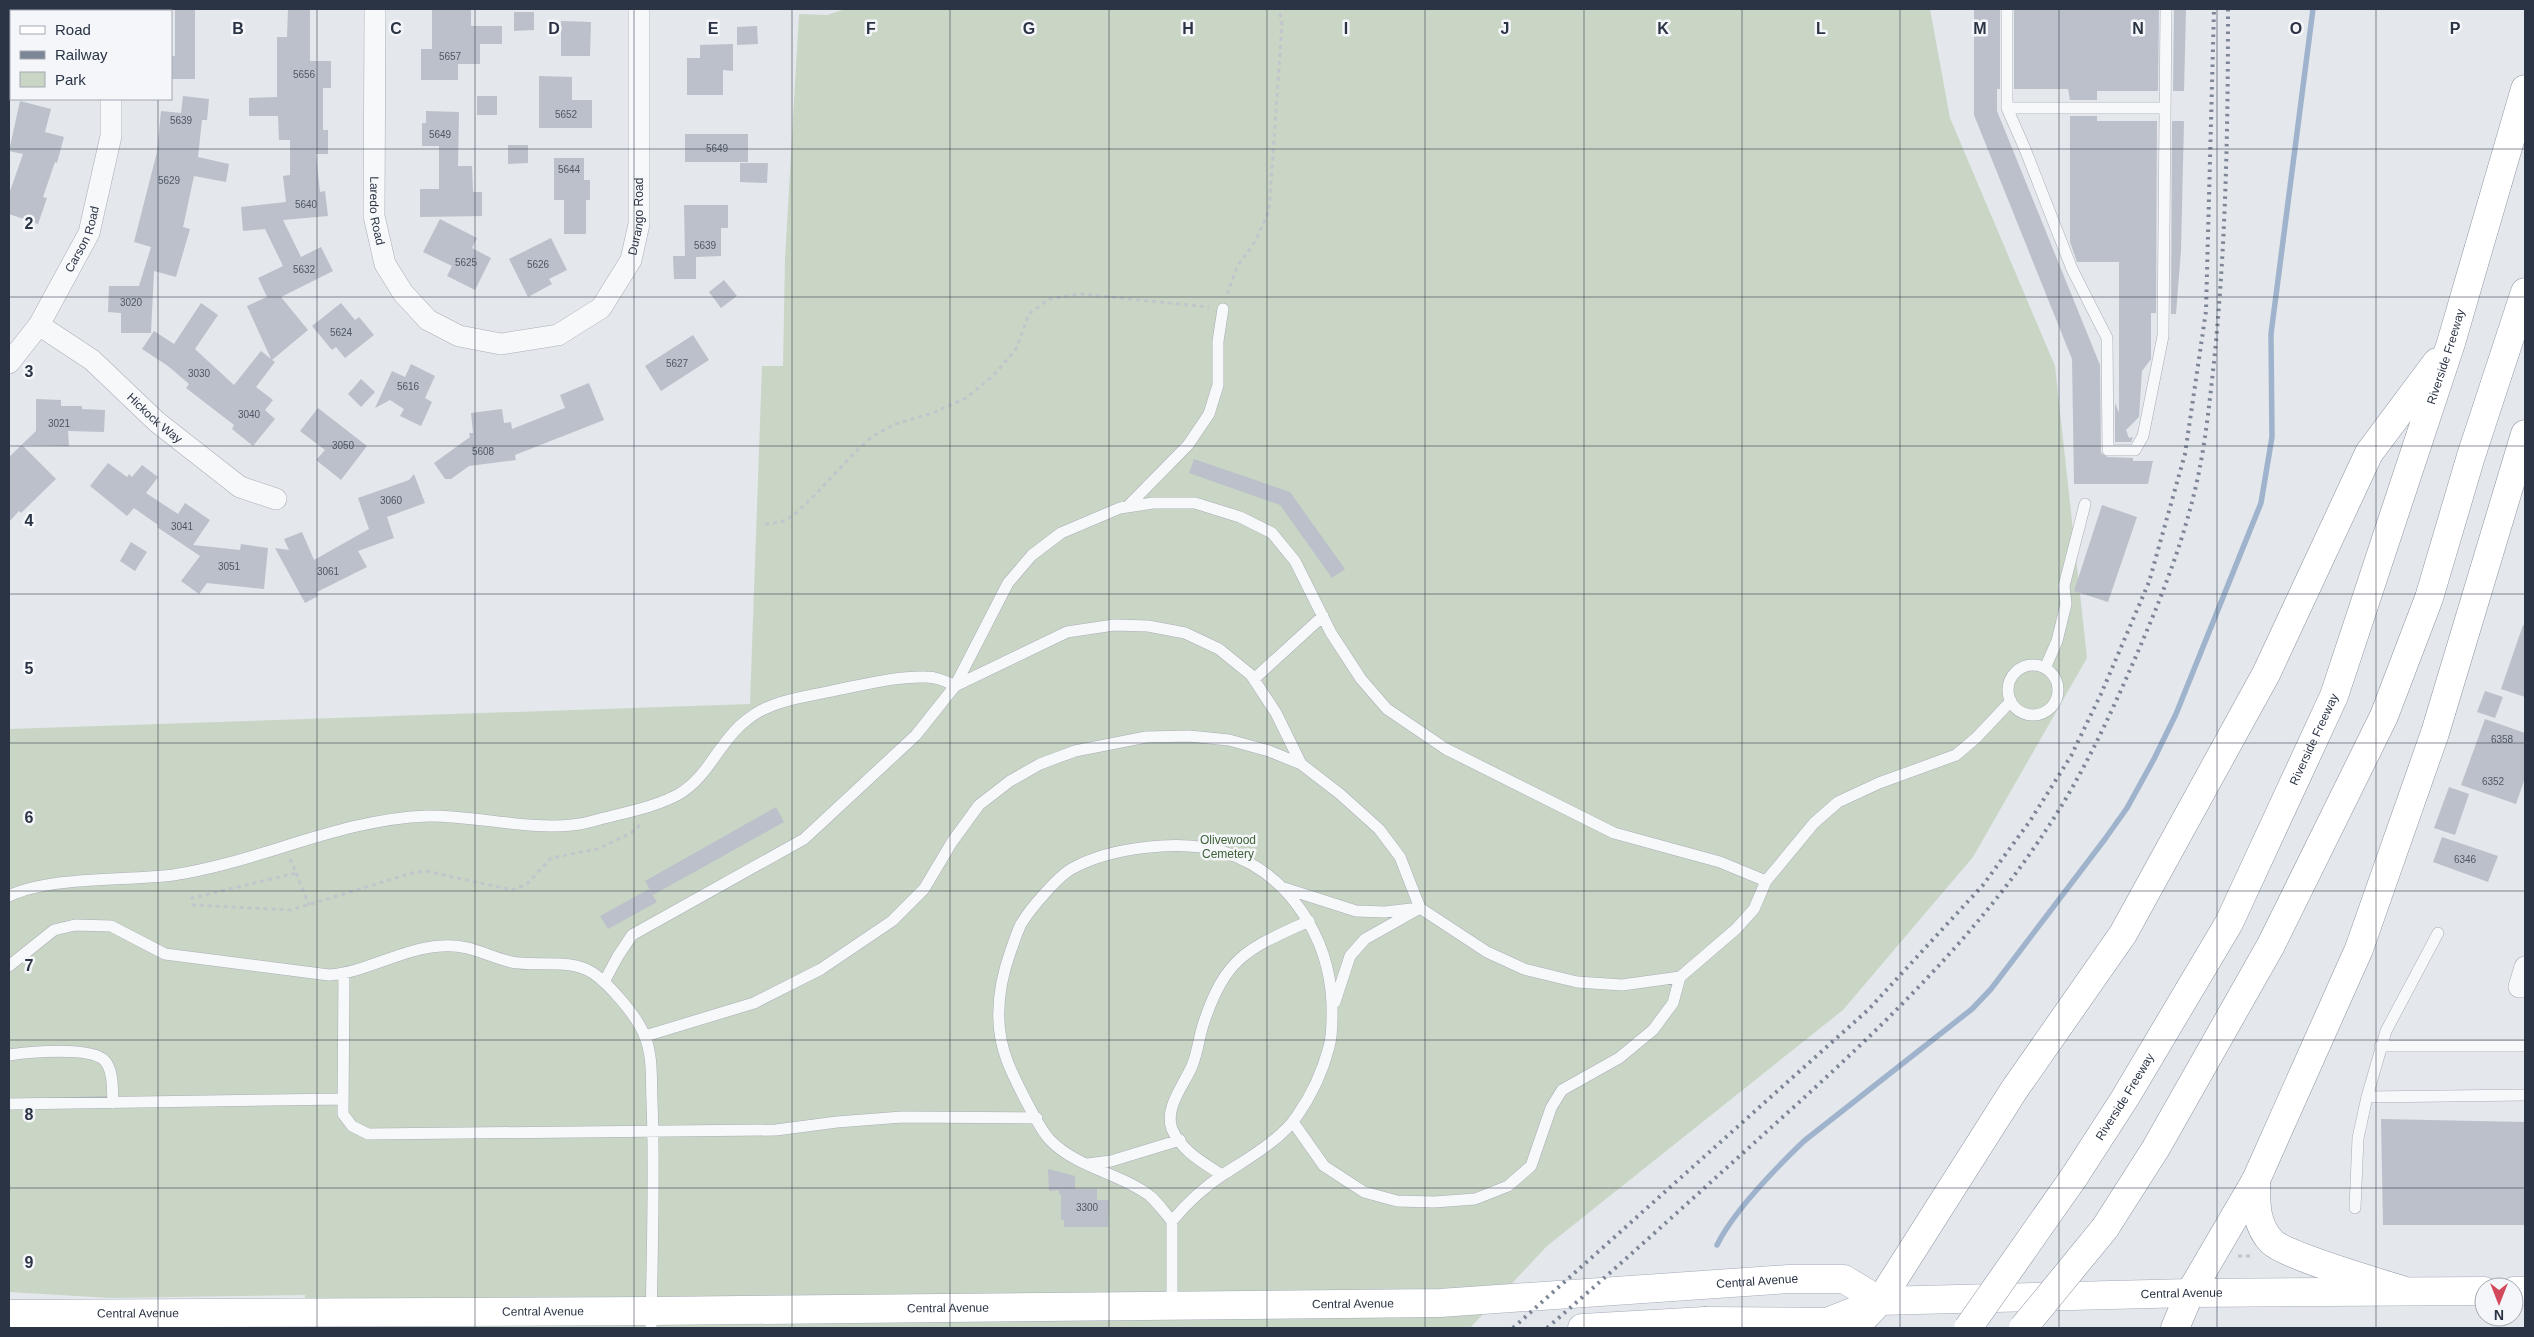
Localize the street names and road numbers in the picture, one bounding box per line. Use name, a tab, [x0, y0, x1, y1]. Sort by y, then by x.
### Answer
street label: Laredo Road	[367, 176, 387, 247]
street label: Durango Road	[625, 178, 646, 257]
street label: Carson Road	[62, 205, 102, 275]
street label: Riverside Freeway	[2424, 307, 2468, 406]
street label: Hickock Way	[124, 390, 185, 446]
street label: Riverside Freeway	[2287, 691, 2341, 787]
street label: Riverside Freeway	[2093, 1051, 2157, 1143]
street label: Central Avenue	[1716, 1272, 1798, 1291]
street label: Central Avenue	[2141, 1286, 2223, 1301]
street label: Central Avenue	[1312, 1296, 1394, 1311]
street label: Central Avenue	[907, 1301, 989, 1315]
street label: Central Avenue	[502, 1304, 584, 1319]
street label: Central Avenue	[97, 1306, 179, 1321]

